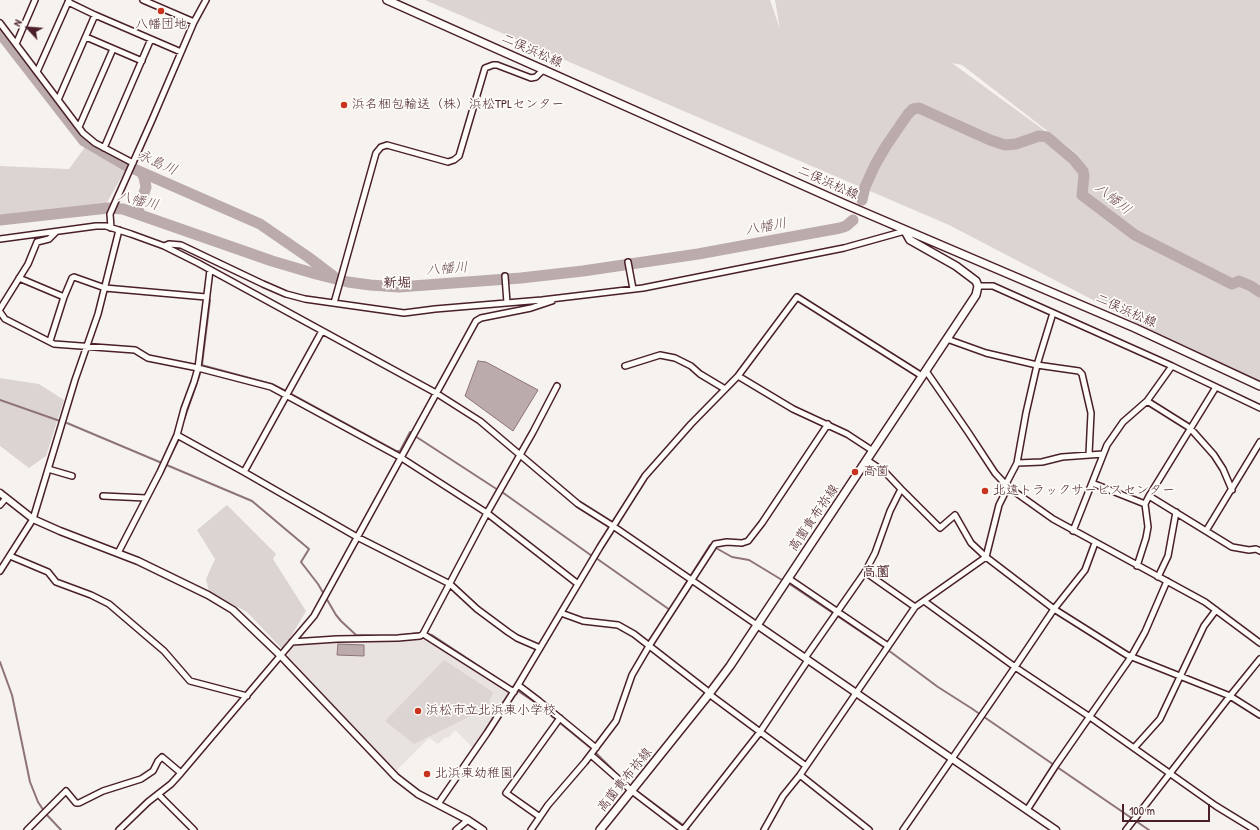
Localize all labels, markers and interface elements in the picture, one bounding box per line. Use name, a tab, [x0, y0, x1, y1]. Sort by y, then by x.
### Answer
marker: 八幡団地	[156, 6, 166, 16]
north arrow	[8, 8, 48, 48]
text: N	[10, 17, 25, 28]
place label: 八幡団地	[135, 17, 187, 33]
street label: 二俣浜松線	[499, 31, 565, 71]
place label: 浜名梱包輸送（株）浜松TPLセンター	[352, 97, 564, 113]
marker: 浜名梱包輸送（株）浜松TPLセンター	[339, 100, 349, 110]
water label: 永島川	[134, 147, 180, 179]
street label: 二俣浜松線	[795, 163, 861, 203]
water label: 八幡川	[1091, 179, 1135, 219]
water label: 八幡川	[116, 188, 160, 214]
water label: 八幡川	[744, 215, 788, 239]
water label: 八幡川	[425, 259, 469, 279]
district label: 新堀	[383, 275, 411, 291]
street label: 二俣浜松線	[1093, 291, 1159, 331]
place label: 高薗	[863, 464, 889, 480]
marker: 高薗	[850, 467, 860, 477]
street label: 高薗貴布祢線	[786, 481, 842, 555]
place label: 北遠トラックサービスセンター	[993, 483, 1175, 499]
marker: 北遠トラックサービスセンター	[980, 486, 990, 496]
district label: 高薗	[862, 564, 890, 580]
place label: 浜松市立北浜東小学校	[426, 703, 556, 719]
marker: 浜松市立北浜東小学校	[413, 706, 423, 716]
street label: 高薗貴布祢線	[594, 745, 656, 815]
place label: 北浜東幼稚園	[435, 766, 513, 782]
marker: 北浜東幼稚園	[422, 769, 432, 779]
scale bar	[1124, 796, 1212, 822]
text: 100 m	[1129, 802, 1155, 819]

